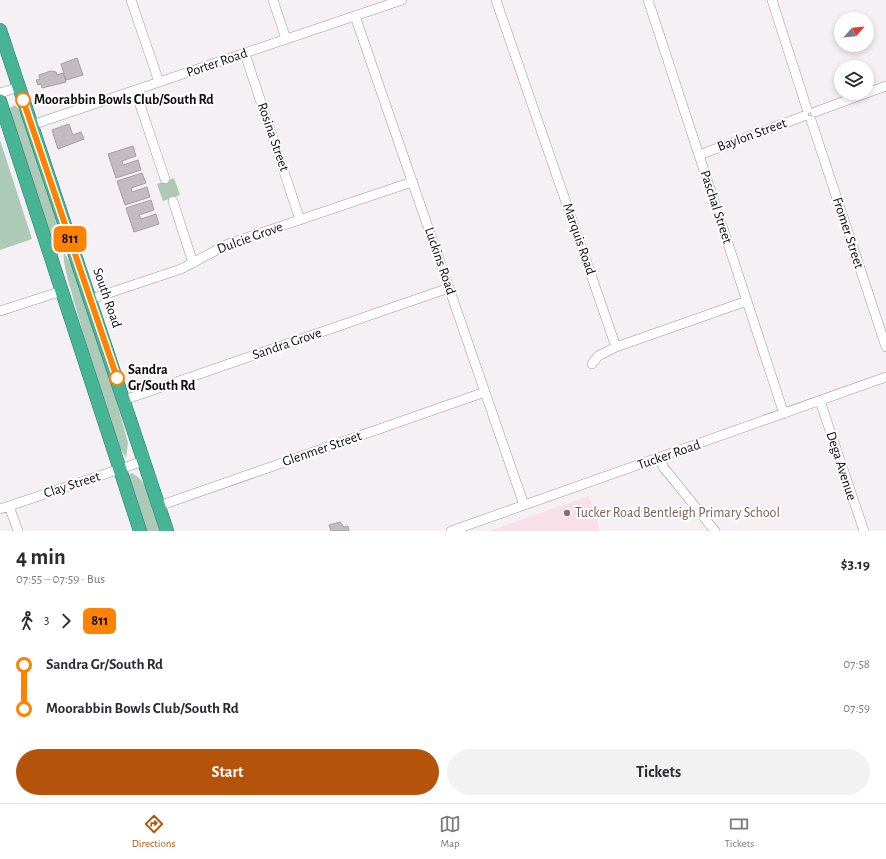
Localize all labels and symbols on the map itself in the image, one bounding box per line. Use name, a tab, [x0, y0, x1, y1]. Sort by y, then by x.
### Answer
north arrow	[834, 12, 874, 52]
street label: Porter Road	[185, 46, 249, 80]
marker: Moorabbin Bowls Club/South Rd	[15, 92, 31, 108]
place label: Moorabbin Bowls Club/South Rd	[34, 93, 214, 107]
street label: Rosina Street	[255, 101, 291, 174]
street label: Baylon Street	[716, 116, 789, 154]
street label: Paschal Street	[698, 168, 735, 246]
street label: Fromer Street	[830, 196, 866, 271]
street label: Marquis Road	[560, 201, 598, 277]
street label: Dulcie Grove	[215, 220, 285, 256]
street label: Luckins Road	[422, 225, 458, 297]
line badge: 811	[47, 226, 93, 252]
street label: South Road	[90, 266, 124, 330]
street label: Sandra Grove	[251, 326, 323, 362]
place label: Sandra Gr/South Rd	[128, 363, 196, 393]
marker: Sandra Gr/South Rd	[109, 370, 125, 386]
street label: Glenmer Street	[281, 429, 364, 469]
street label: Dega Avenue	[823, 430, 859, 502]
street label: Tucker Road	[636, 438, 702, 472]
street label: Clay Street	[42, 469, 102, 501]
place label: Tucker Road Bentleigh Primary School	[575, 506, 780, 520]
marker: Tucker Road Bentleigh Primary School	[562, 508, 572, 518]

